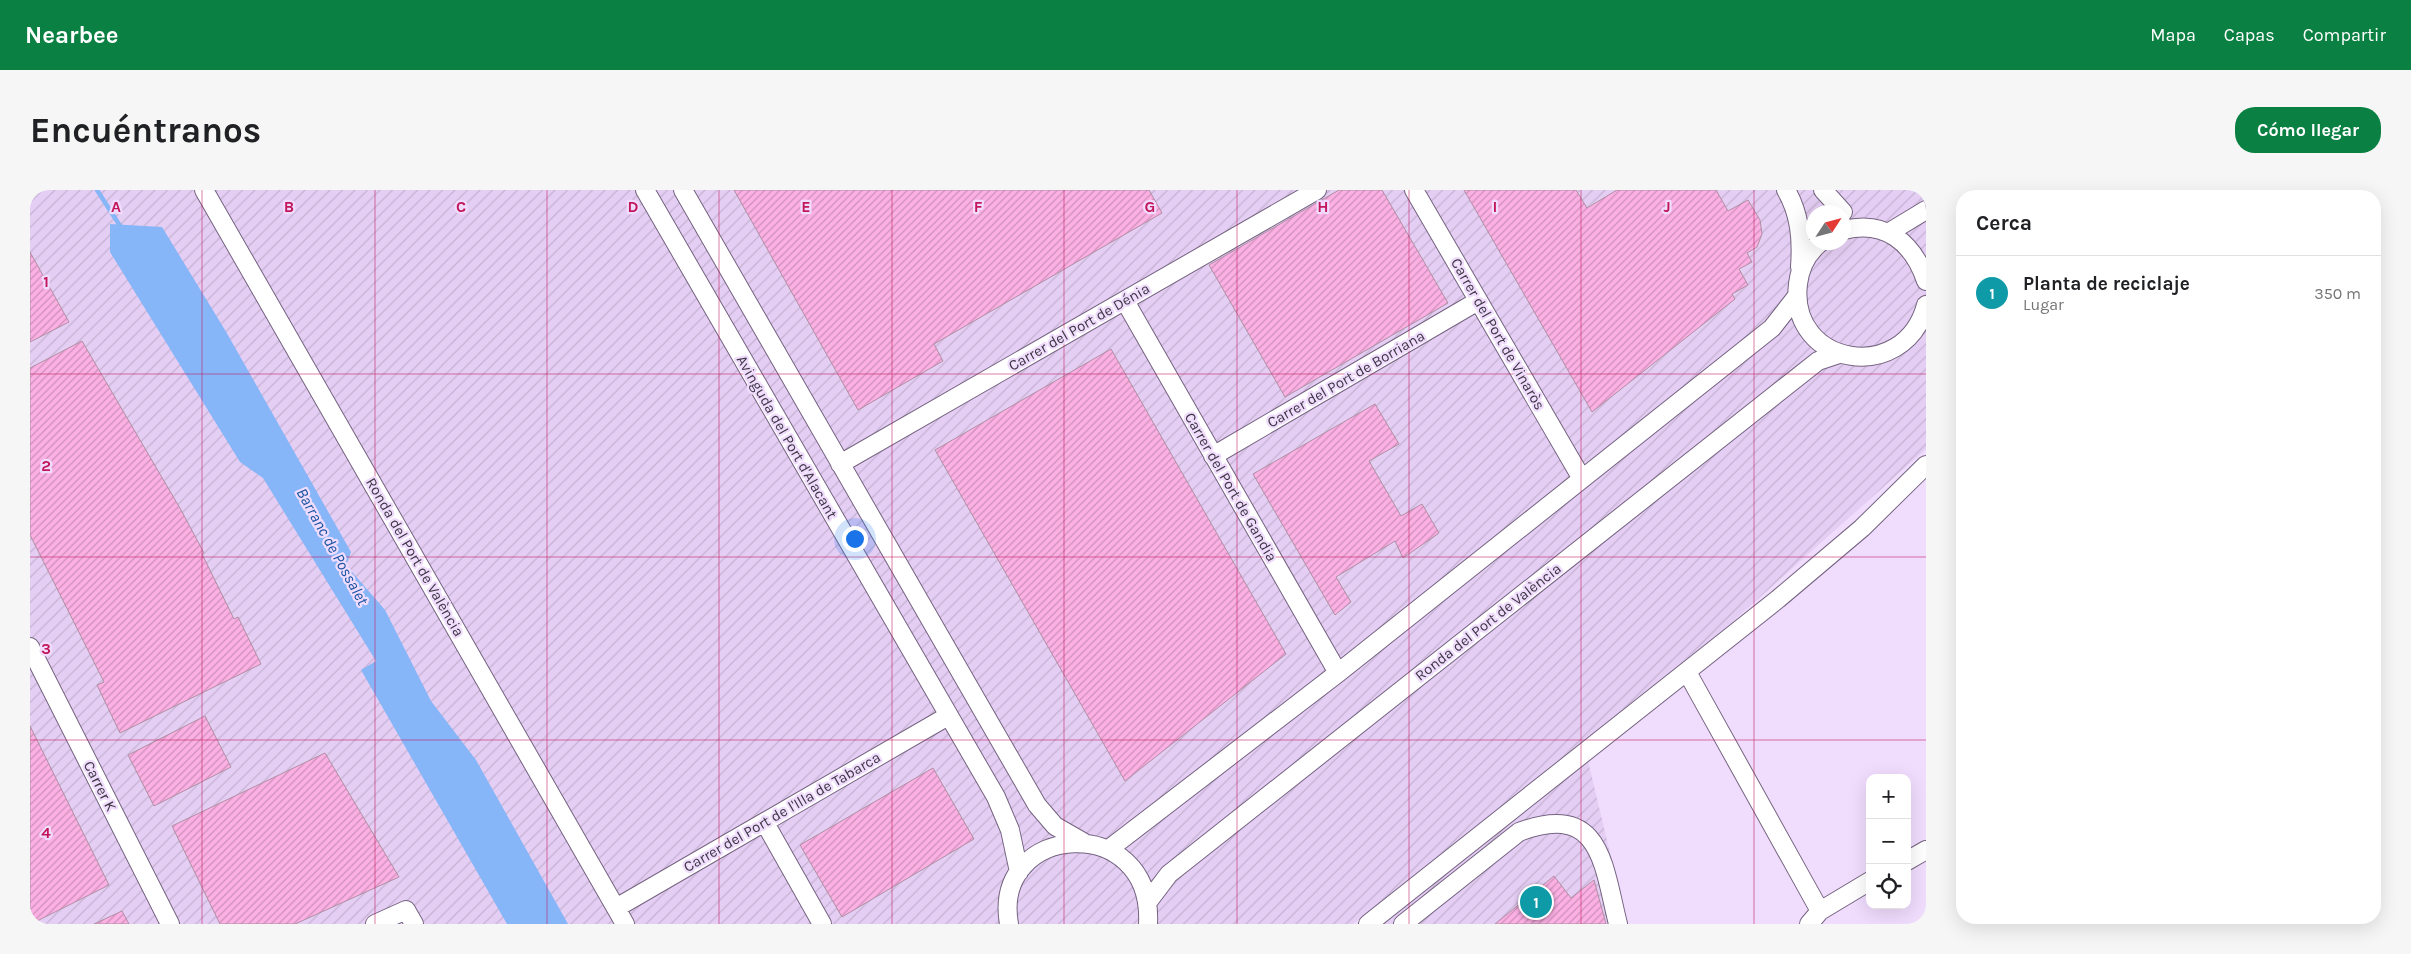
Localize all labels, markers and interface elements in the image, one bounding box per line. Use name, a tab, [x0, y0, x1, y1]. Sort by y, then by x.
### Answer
text: Nearbee	[25, 21, 119, 49]
text: Mapa	[2150, 24, 2196, 46]
text: Capas	[2224, 24, 2275, 46]
text: Compartir	[2303, 24, 2386, 46]
button: Cómo llegar	[2235, 107, 2381, 153]
text: Encuéntranos	[30, 110, 261, 151]
text: A	[111, 197, 121, 216]
text: B	[284, 197, 294, 216]
text: C	[456, 197, 466, 216]
text: D	[628, 197, 639, 216]
text: E	[801, 197, 811, 216]
text: F	[974, 197, 983, 216]
text: G	[1145, 197, 1155, 216]
text: H	[1317, 197, 1329, 216]
text: I	[1493, 197, 1497, 216]
text: J	[1663, 197, 1671, 216]
north arrow	[1806, 205, 1851, 250]
text: Cerca	[1976, 211, 2032, 235]
street label: Carrer del Port de Vinaròs	[1447, 255, 1549, 413]
text: 1	[43, 272, 49, 291]
text: Planta de reciclaje	[2023, 273, 2190, 295]
street label: Carrer del Port de Dénia	[1005, 279, 1153, 375]
text: 1	[1989, 284, 1995, 303]
text: 350 m	[2314, 284, 2361, 303]
text: Lugar	[2023, 295, 2064, 314]
street label: Carrer del Port de Borriana	[1264, 326, 1428, 432]
street label: Avinguda del Port d'Alacant	[733, 352, 841, 522]
street label: Carrer del Port de Gandia	[1181, 409, 1281, 565]
text: 2	[41, 456, 51, 475]
street label: Ronda del Port de València	[362, 474, 468, 640]
water label: Barranc de Possalet	[293, 484, 373, 609]
your location	[842, 526, 868, 552]
street label: Ronda del Port de València	[1411, 559, 1565, 685]
text: 3	[41, 639, 51, 658]
street label: Carrer del Port de l'Illa de Tabarca	[680, 748, 884, 876]
street label: Carrer K	[80, 758, 120, 814]
map controls	[1866, 774, 1911, 909]
button: +	[1866, 774, 1911, 819]
button: −	[1866, 819, 1911, 864]
text: 4	[41, 823, 51, 842]
button: locate	[1866, 864, 1911, 909]
pin: 1	[1520, 883, 1552, 921]

